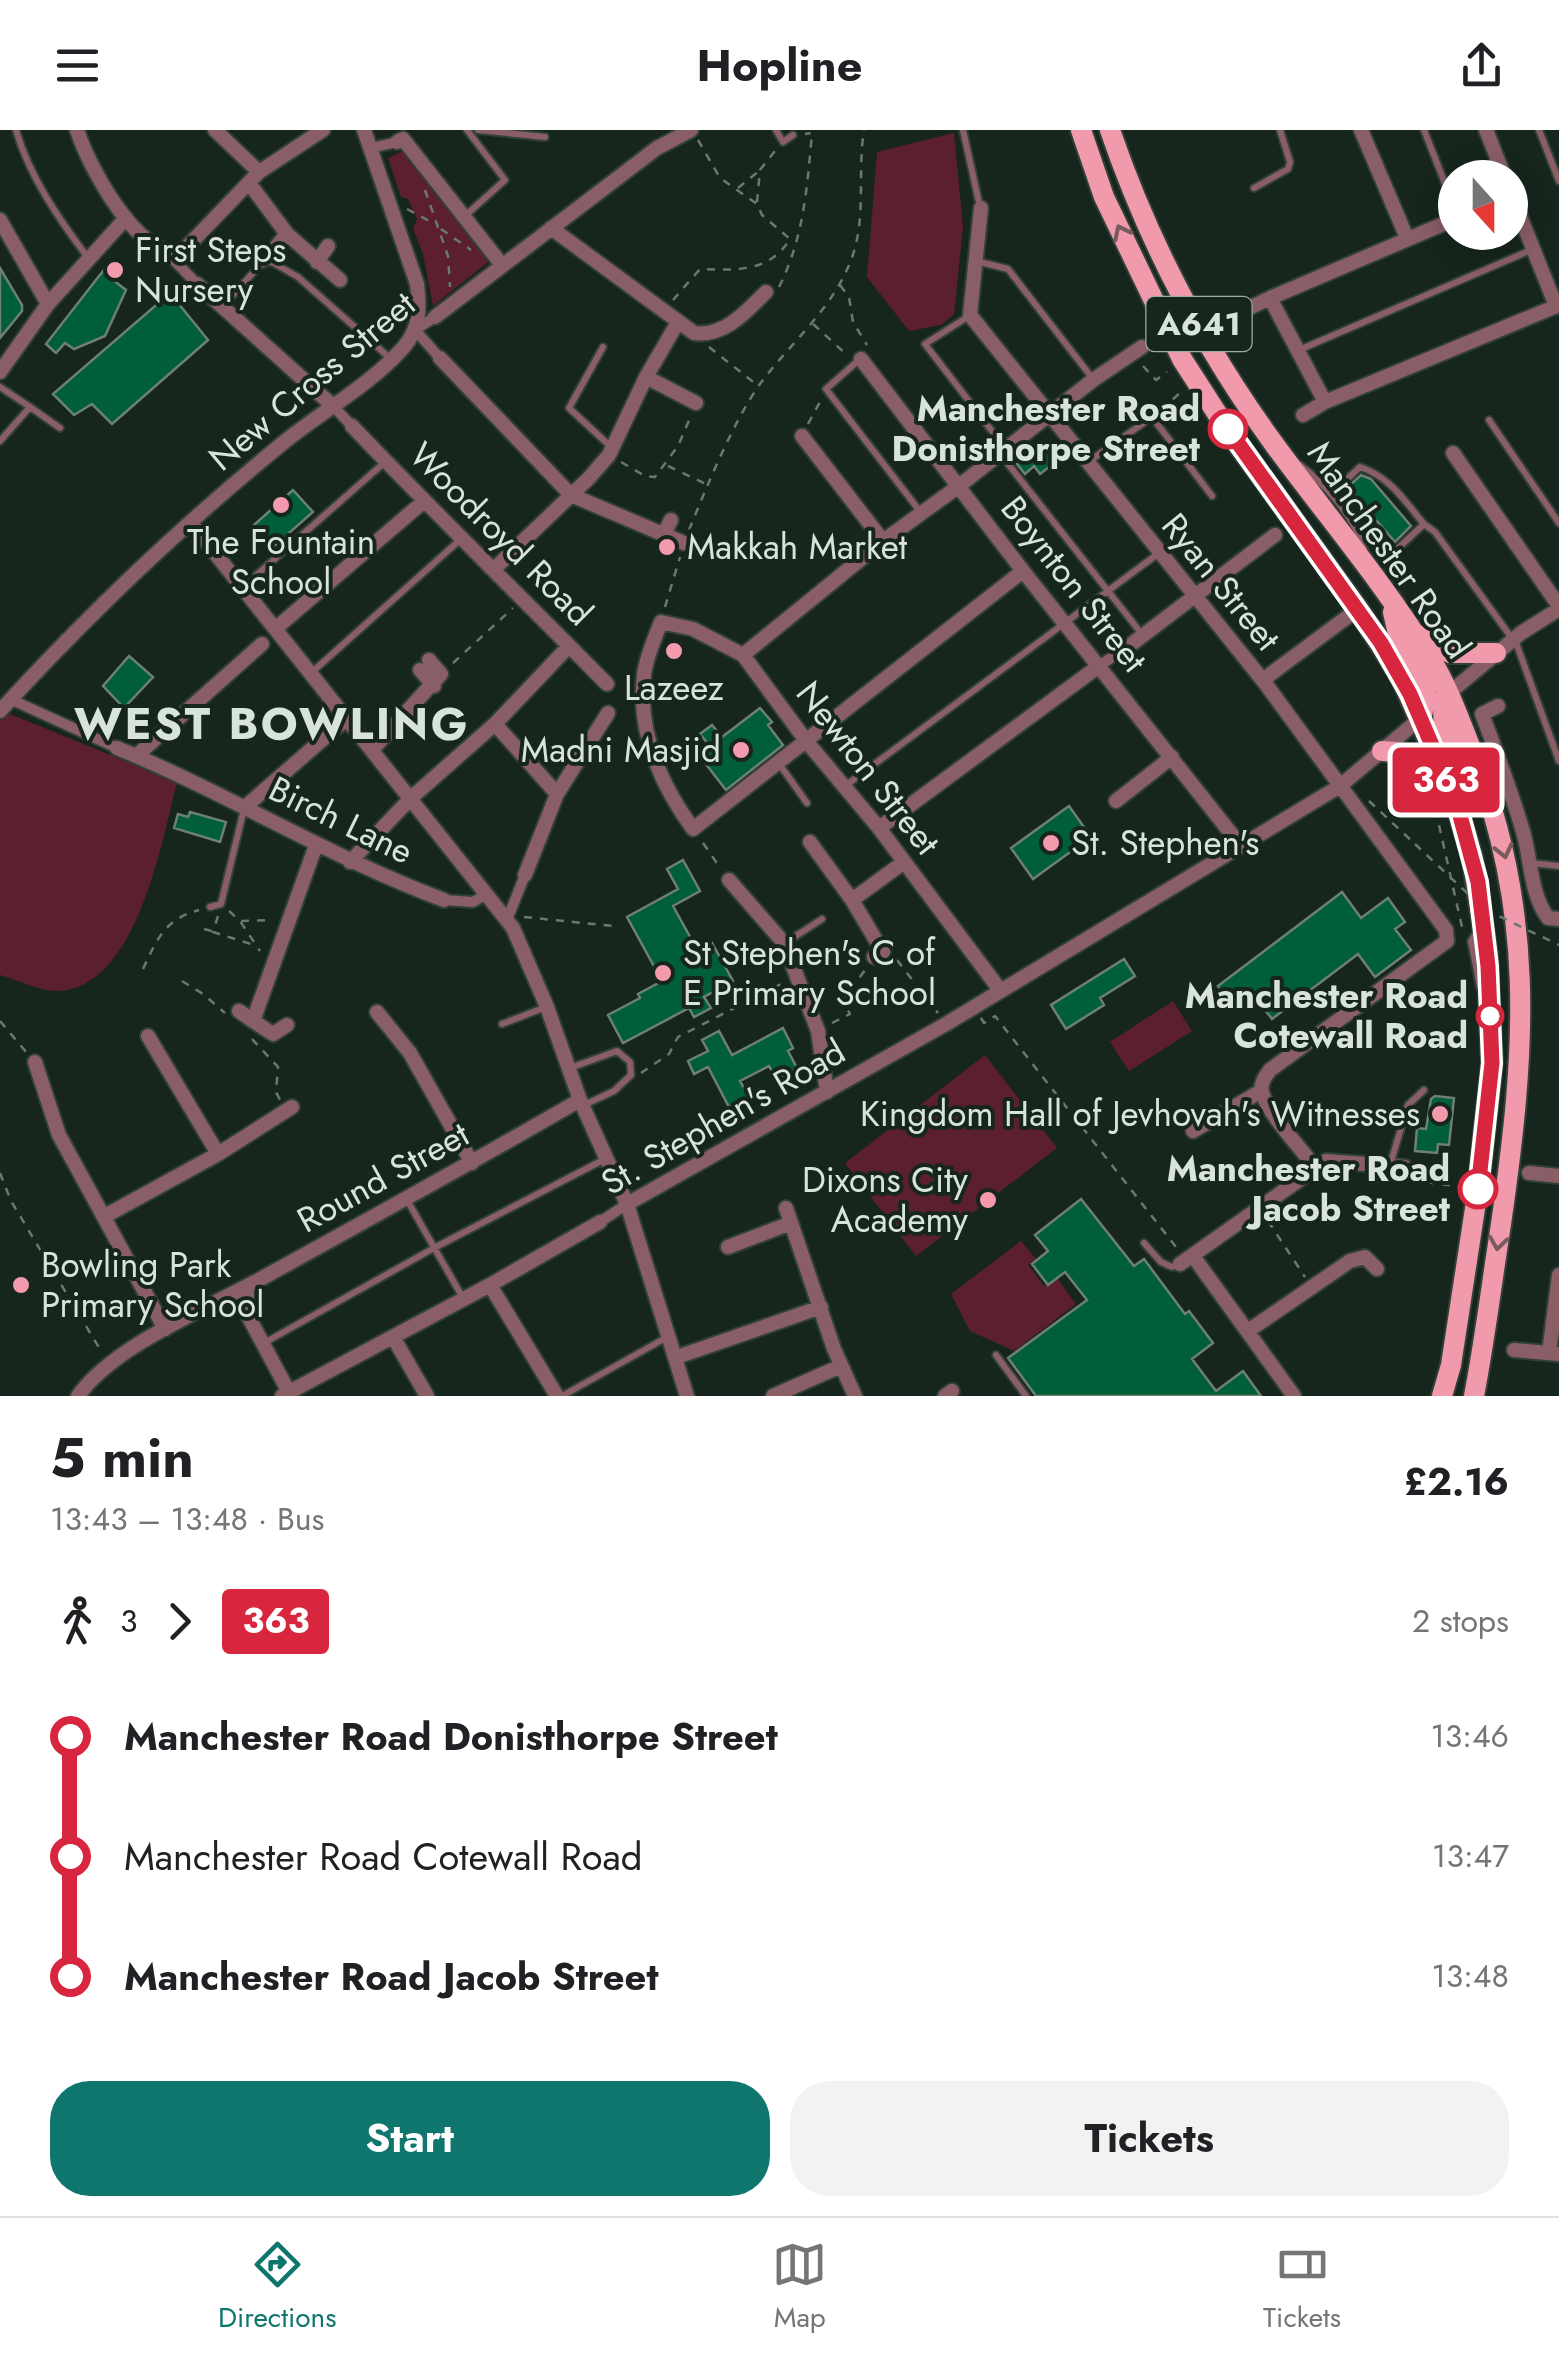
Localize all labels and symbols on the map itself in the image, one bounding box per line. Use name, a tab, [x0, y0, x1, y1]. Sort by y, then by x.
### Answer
north arrow	[1438, 160, 1528, 250]
one-way arrow	[1113, 224, 1133, 242]
place label: First Steps Nursery	[135, 225, 286, 315]
marker: First Steps Nursery	[104, 259, 126, 281]
street label: New Cross Street	[198, 279, 426, 482]
road number: A641	[1146, 297, 1252, 351]
place label: Manchester Road Donisthorpe Street	[892, 384, 1200, 474]
marker: Manchester Road Donisthorpe Street	[1209, 410, 1247, 448]
street label: Woodroyd Road	[398, 431, 604, 637]
street label: Manchester Road	[1295, 431, 1483, 669]
street label: Boynton Street	[989, 485, 1159, 683]
marker: The Fountain School	[270, 494, 292, 516]
street label: Ryan Street	[1150, 502, 1292, 662]
place label: The Fountain School	[187, 517, 375, 607]
place label: Makkah Market	[687, 522, 908, 572]
marker: Makkah Market	[656, 536, 678, 558]
marker: Lazeez	[663, 640, 685, 662]
place label: Lazeez	[624, 663, 724, 713]
street label: Newton Street	[784, 671, 952, 866]
district label: WEST BOWLING	[74, 691, 470, 756]
place label: Madni Masjid	[521, 725, 721, 775]
marker: Madni Masjid	[730, 739, 752, 761]
line badge: 363	[1388, 748, 1504, 812]
street label: Birch Lane	[261, 764, 421, 876]
place label: St. Stephen's	[1071, 818, 1259, 868]
marker: St. Stephen's	[1040, 832, 1062, 854]
one-way arrow	[1492, 842, 1513, 859]
place label: St Stephen's C of E Primary School	[683, 928, 936, 1018]
marker: St Stephen's C of E Primary School	[652, 962, 674, 984]
place label: Manchester Road Cotewall Road	[1185, 971, 1468, 1061]
marker: Manchester Road Cotewall Road	[1477, 1003, 1503, 1029]
street label: St. Stephen's Road	[592, 1027, 854, 1207]
place label: Kingdom Hall of Jevhovah's Witnesses	[860, 1089, 1420, 1139]
marker: Kingdom Hall of Jevhovah's Witnesses	[1429, 1103, 1451, 1125]
street label: Round Street	[288, 1109, 478, 1245]
place label: Manchester Road Jacob Street	[1167, 1144, 1450, 1234]
place label: Dixons City Academy	[802, 1155, 969, 1245]
marker: Manchester Road Jacob Street	[1459, 1170, 1497, 1208]
marker: Dixons City Academy	[977, 1189, 999, 1211]
one-way arrow	[1488, 1234, 1509, 1251]
place label: Bowling Park Primary School	[41, 1240, 264, 1330]
marker: Bowling Park Primary School	[10, 1274, 32, 1296]

